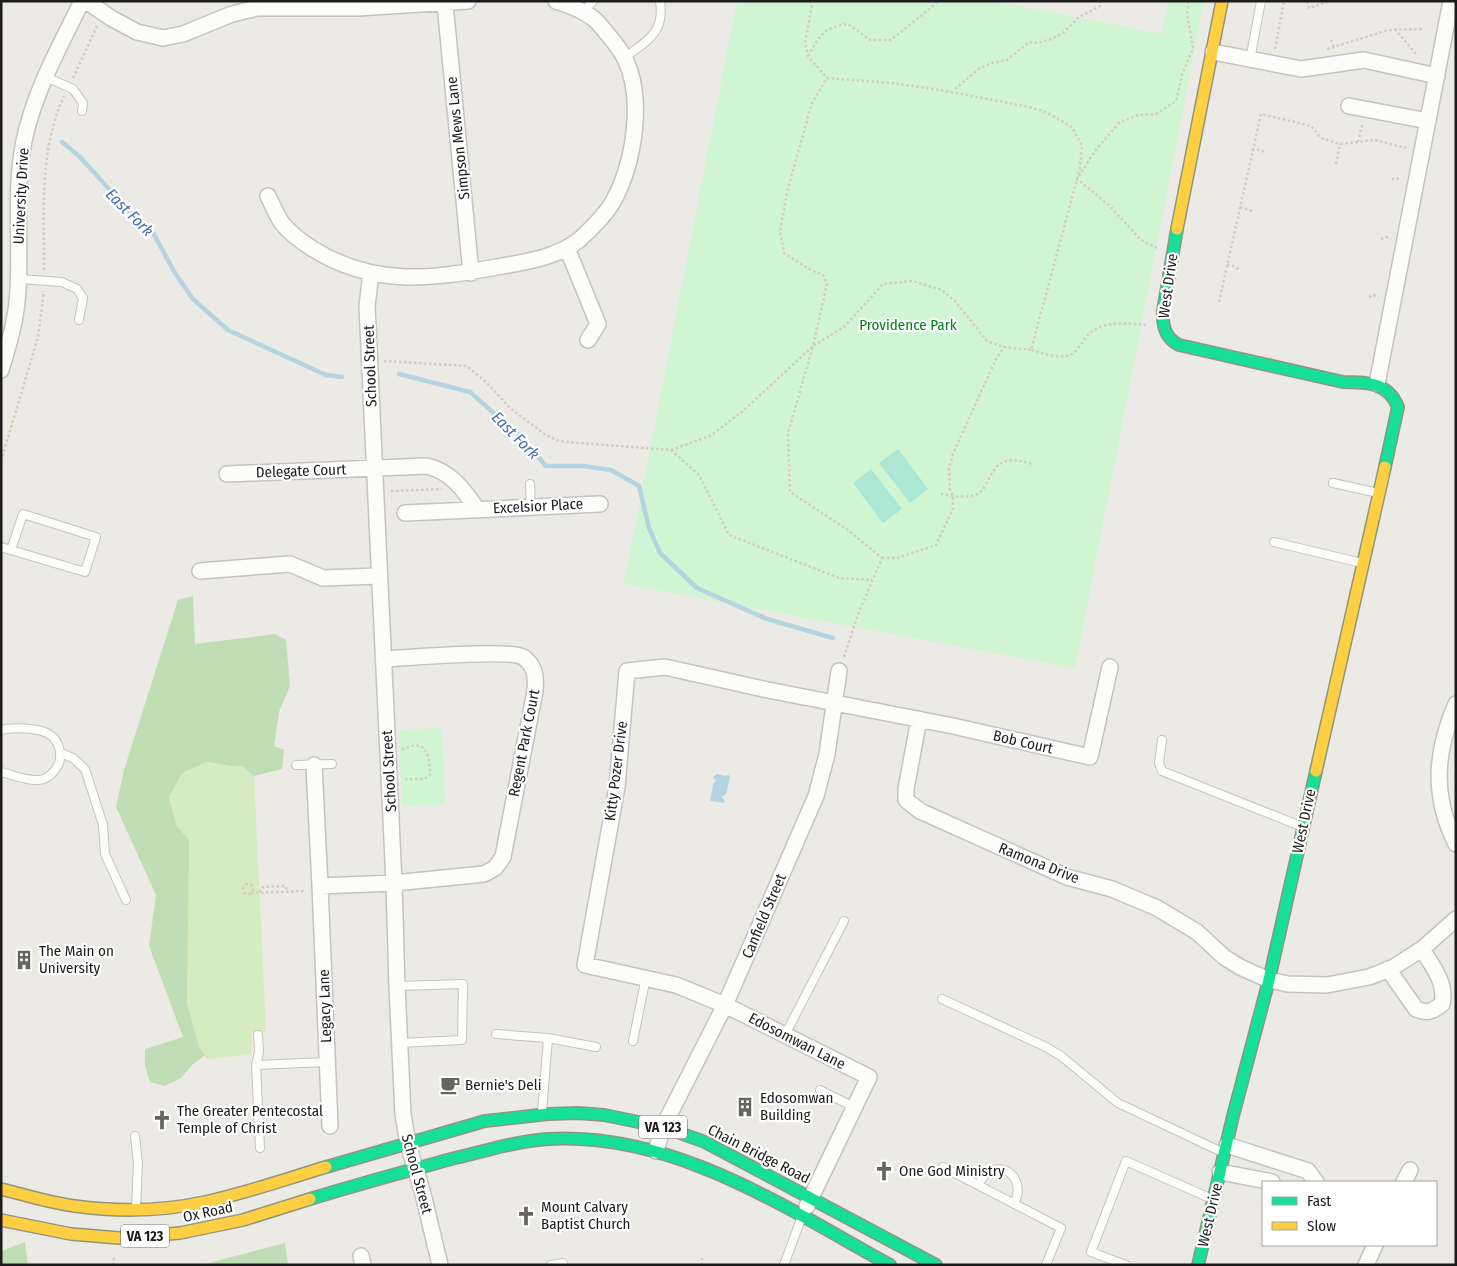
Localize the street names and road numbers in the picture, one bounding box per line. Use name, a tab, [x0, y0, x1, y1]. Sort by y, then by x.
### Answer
street label: Simpson Mews Lane	[443, 76, 473, 200]
street label: University Drive	[9, 147, 33, 245]
street label: West Drive	[1155, 253, 1181, 319]
street label: School Street	[360, 325, 380, 407]
street label: Delegate Court	[256, 460, 347, 482]
street label: Excelsior Place	[492, 495, 584, 517]
street label: Regent Park Court	[505, 688, 543, 798]
street label: Kitty Pozer Drive	[601, 720, 631, 822]
street label: Bob Court	[991, 726, 1055, 758]
street label: School Street	[378, 730, 400, 812]
street label: West Drive	[1288, 787, 1320, 855]
street label: Ramona Drive	[996, 839, 1082, 887]
street label: Canfield Street	[738, 871, 790, 961]
street label: Legacy Lane	[315, 969, 335, 1043]
street label: Edosomwan Lane	[746, 1009, 848, 1073]
road number: VA 123	[639, 1116, 687, 1138]
street label: Chain Bridge Road	[705, 1121, 813, 1187]
street label: School Street	[398, 1132, 436, 1216]
street label: West Drive	[1194, 1181, 1226, 1249]
street label: Ox Road	[181, 1198, 235, 1226]
road number: VA 123	[121, 1224, 169, 1248]

